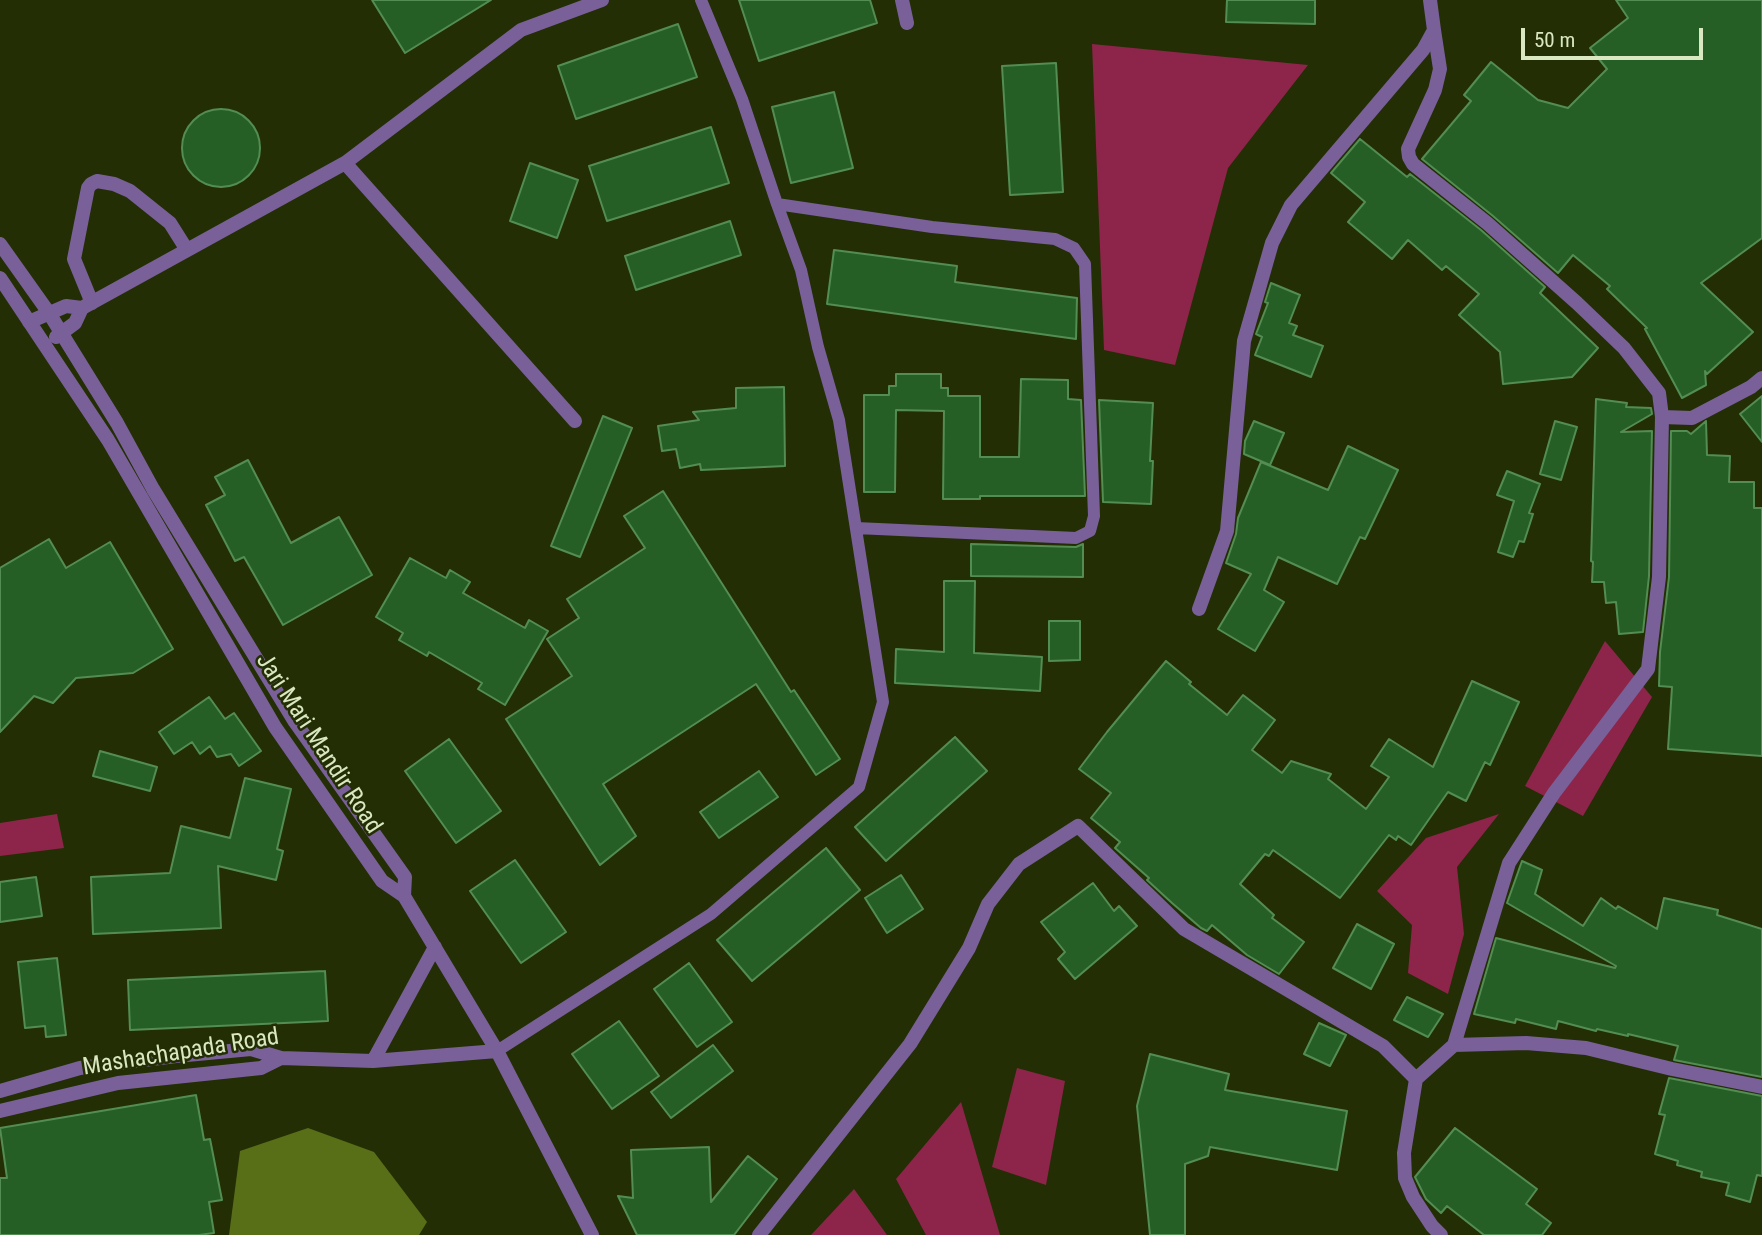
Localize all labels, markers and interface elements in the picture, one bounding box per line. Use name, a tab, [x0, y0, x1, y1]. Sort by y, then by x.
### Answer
scale bar	[1524, 14, 1706, 58]
text: 50 m	[1534, 28, 1575, 52]
street label: Jari Mari Mandir Road	[249, 648, 387, 840]
street label: Mashachapada Road	[81, 1023, 281, 1083]

